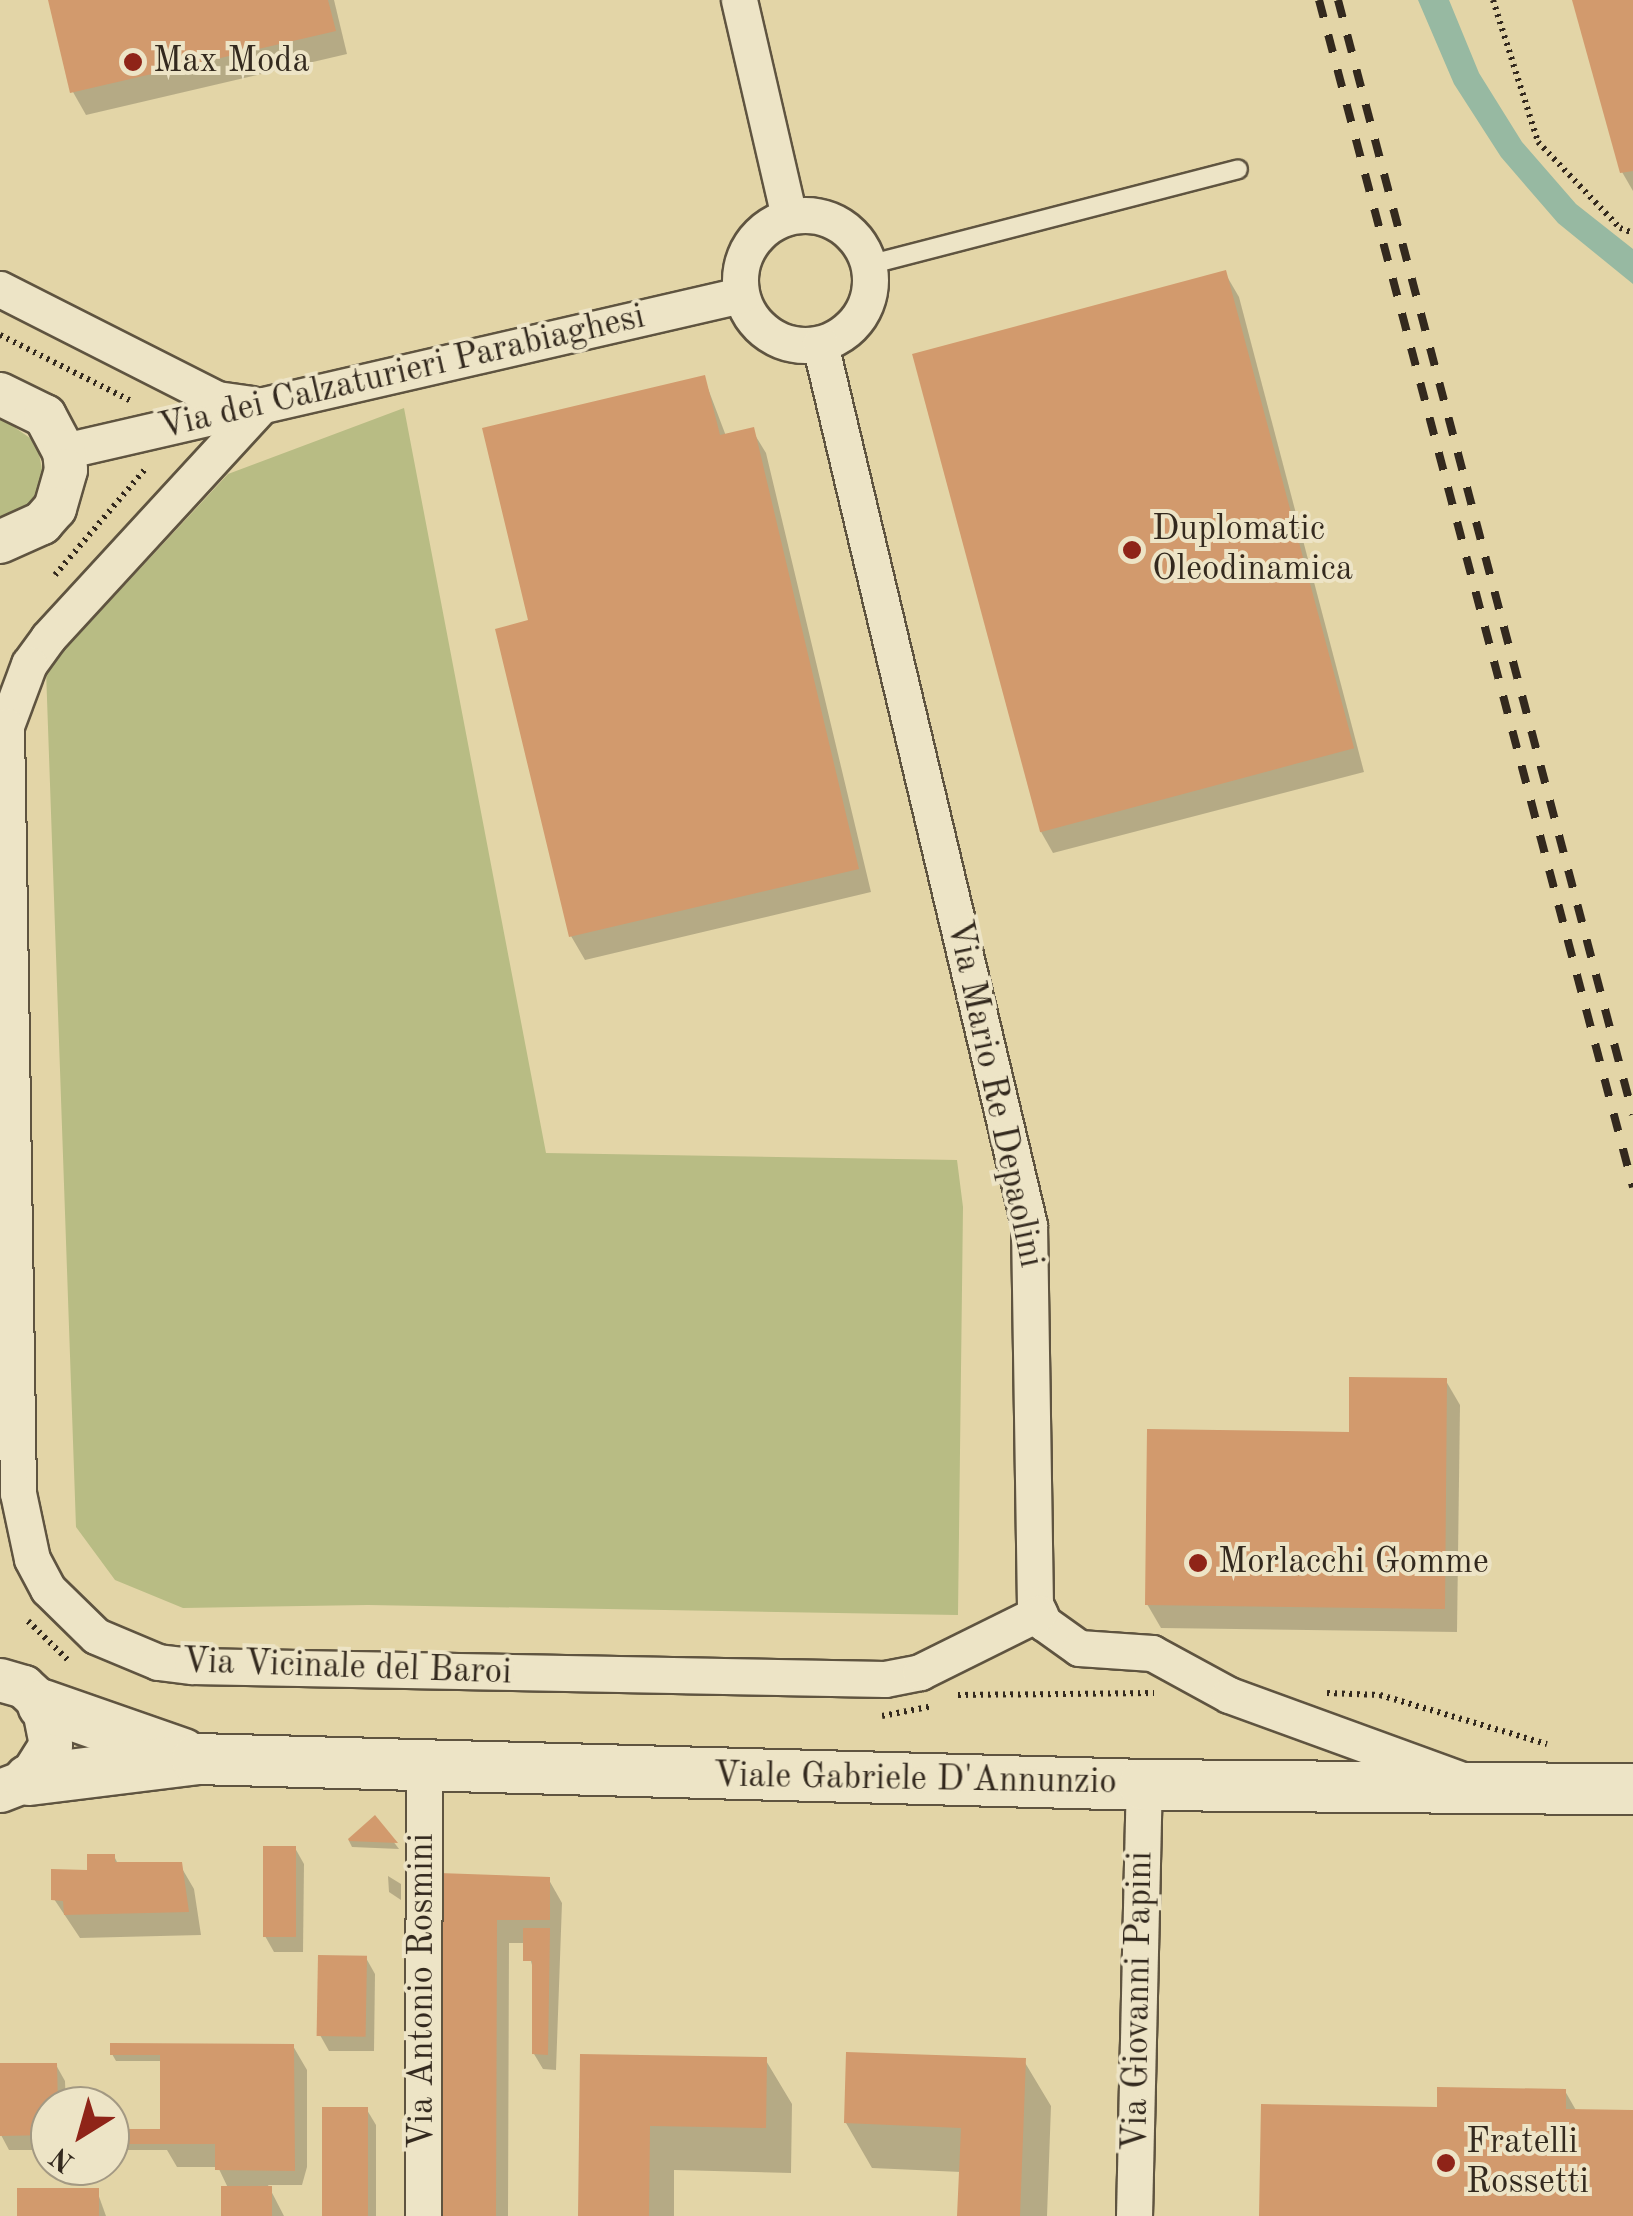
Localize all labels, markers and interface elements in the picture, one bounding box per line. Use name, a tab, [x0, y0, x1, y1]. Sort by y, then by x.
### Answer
place label: Max Moda	[153, 41, 310, 83]
marker: Max Moda	[122, 51, 144, 73]
street label: Via dei Calzaturieri Parabiaghesi	[155, 297, 649, 449]
place label: Duplomatic Oleodinamica	[1152, 509, 1353, 591]
marker: Duplomatic Oleodinamica	[1121, 539, 1143, 561]
street label: Via Mario Re Depaolini	[937, 917, 1051, 1271]
place label: Morlacchi Gomme	[1218, 1542, 1489, 1584]
marker: Morlacchi Gomme	[1187, 1552, 1209, 1574]
street label: Via Vicinale del Baroi	[182, 1641, 512, 1695]
street label: Viale Gabriele D'Annunzio	[713, 1755, 1117, 1805]
street label: Via Antonio Rosmini	[402, 1833, 444, 2149]
street label: Via Giovanni Papini	[1115, 1851, 1163, 2151]
north arrow	[30, 2086, 130, 2186]
place label: Fratelli Rossetti	[1466, 2122, 1589, 2204]
text: N	[46, 2141, 80, 2176]
marker: Fratelli Rossetti	[1435, 2152, 1457, 2174]

